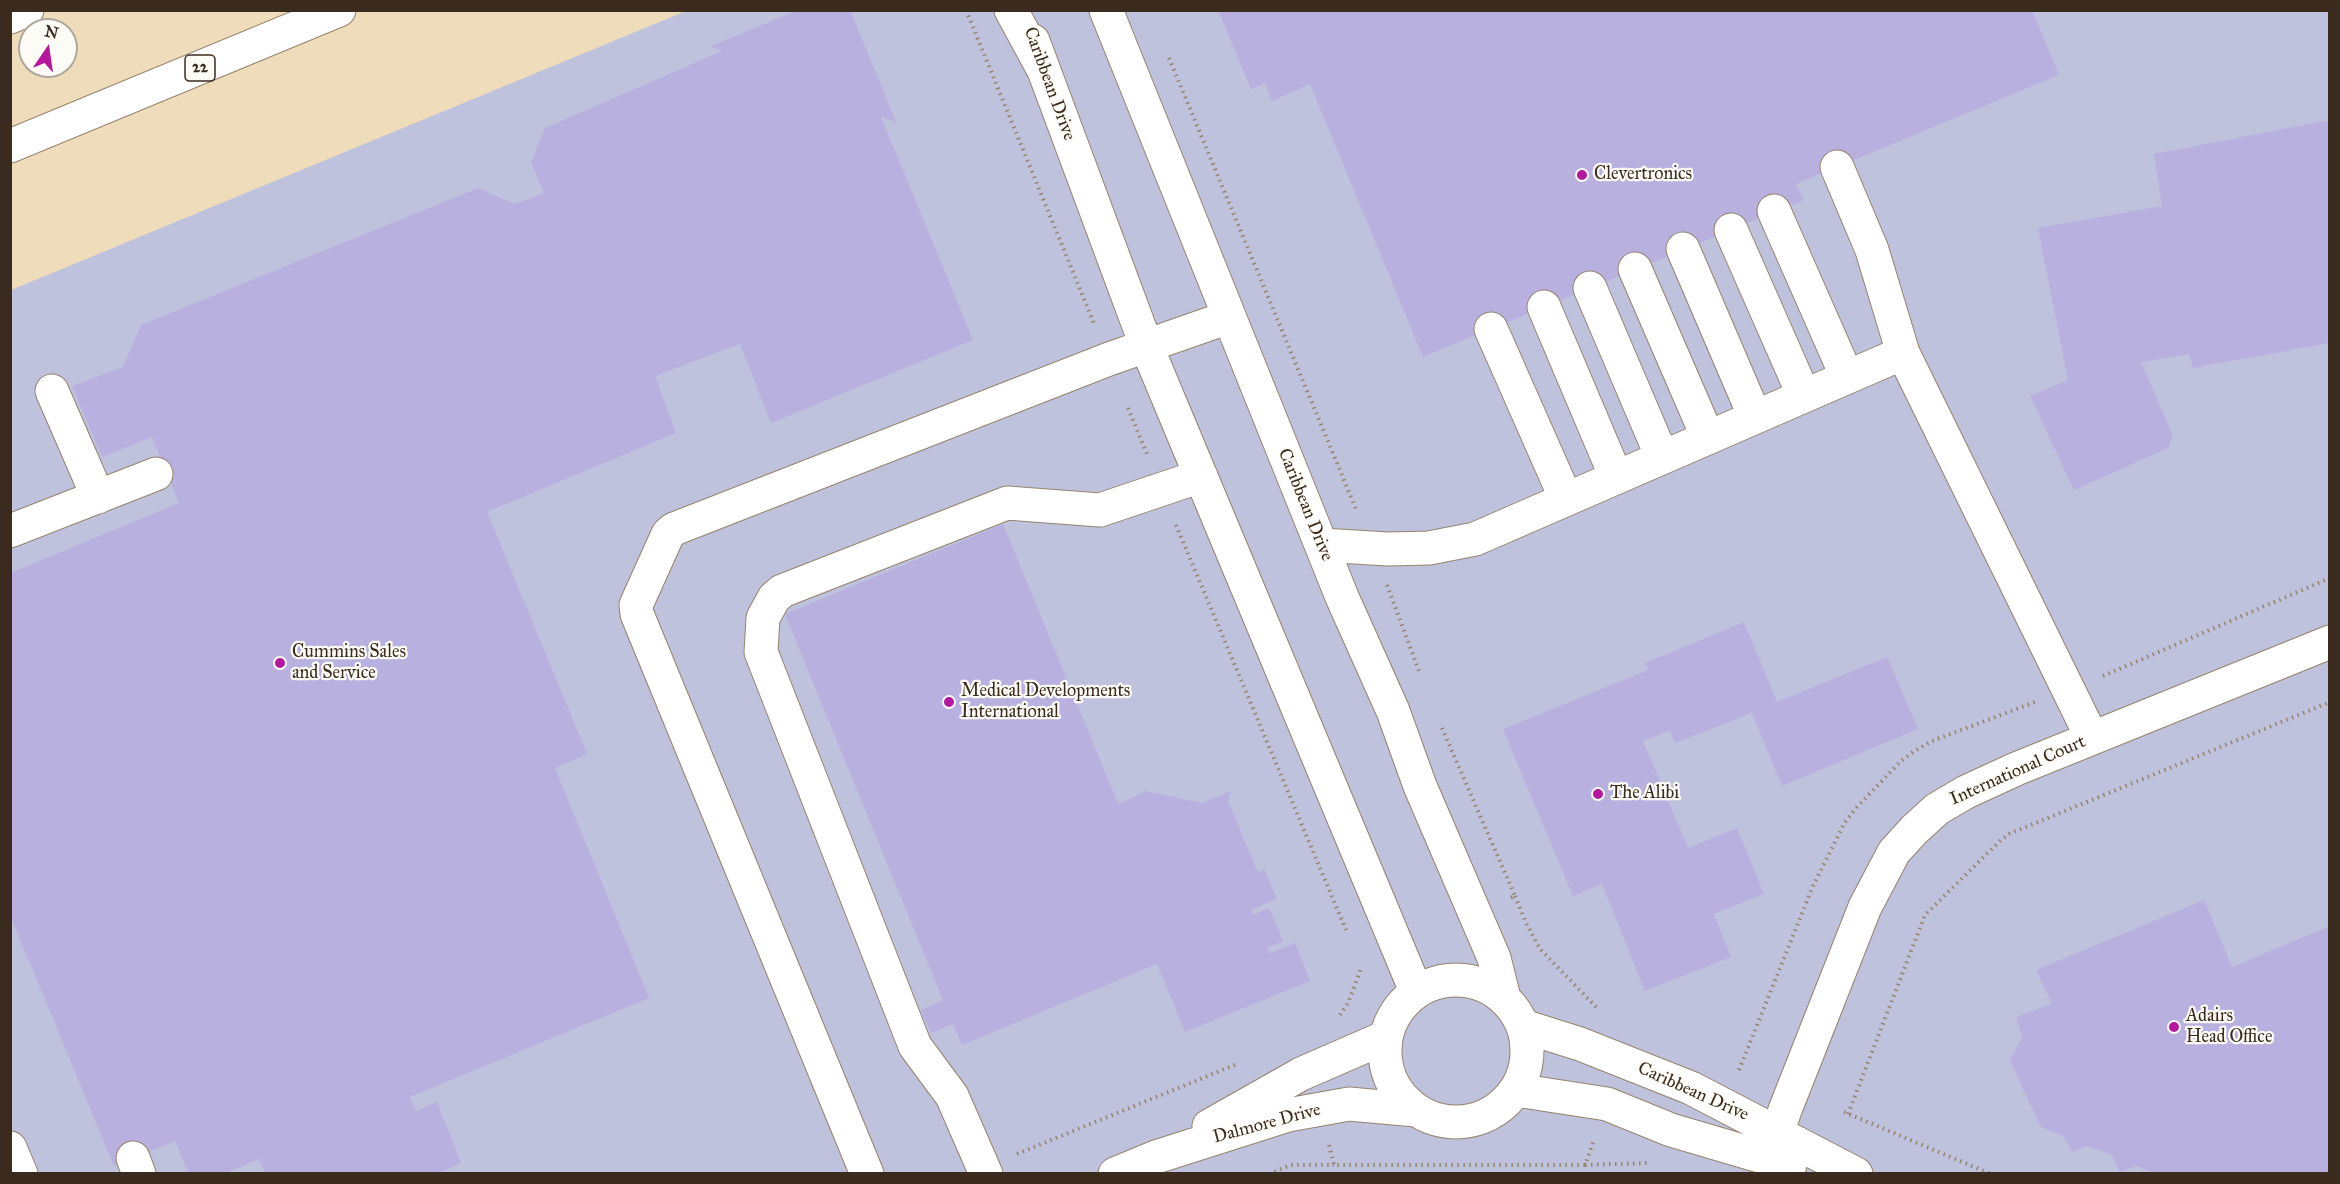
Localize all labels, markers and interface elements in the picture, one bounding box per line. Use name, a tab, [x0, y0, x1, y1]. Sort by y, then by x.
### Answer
north arrow	[18, 18, 78, 78]
text: N	[43, 21, 60, 43]
street label: Caribbean Drive	[1018, 24, 1080, 144]
road number: 22	[185, 55, 215, 81]
place label: Clevertronics	[1594, 164, 1692, 186]
marker: Clevertronics	[1575, 168, 1589, 182]
street label: Caribbean Drive	[1273, 446, 1337, 564]
place label: Cummins Sales and Service	[292, 642, 406, 684]
marker: Cummins Sales and Service	[273, 656, 287, 670]
place label: Medical Developments International	[961, 681, 1130, 724]
marker: Medical Developments International	[942, 695, 956, 709]
street label: International Court	[1947, 731, 2089, 811]
place label: The Alibi	[1610, 783, 1679, 805]
marker: The Alibi	[1591, 787, 1605, 801]
place label: Adairs Head Office	[2186, 1006, 2272, 1048]
marker: Adairs Head Office	[2167, 1020, 2181, 1034]
street label: Caribbean Drive	[1634, 1058, 1752, 1126]
street label: Dalmore Drive	[1211, 1099, 1323, 1149]

